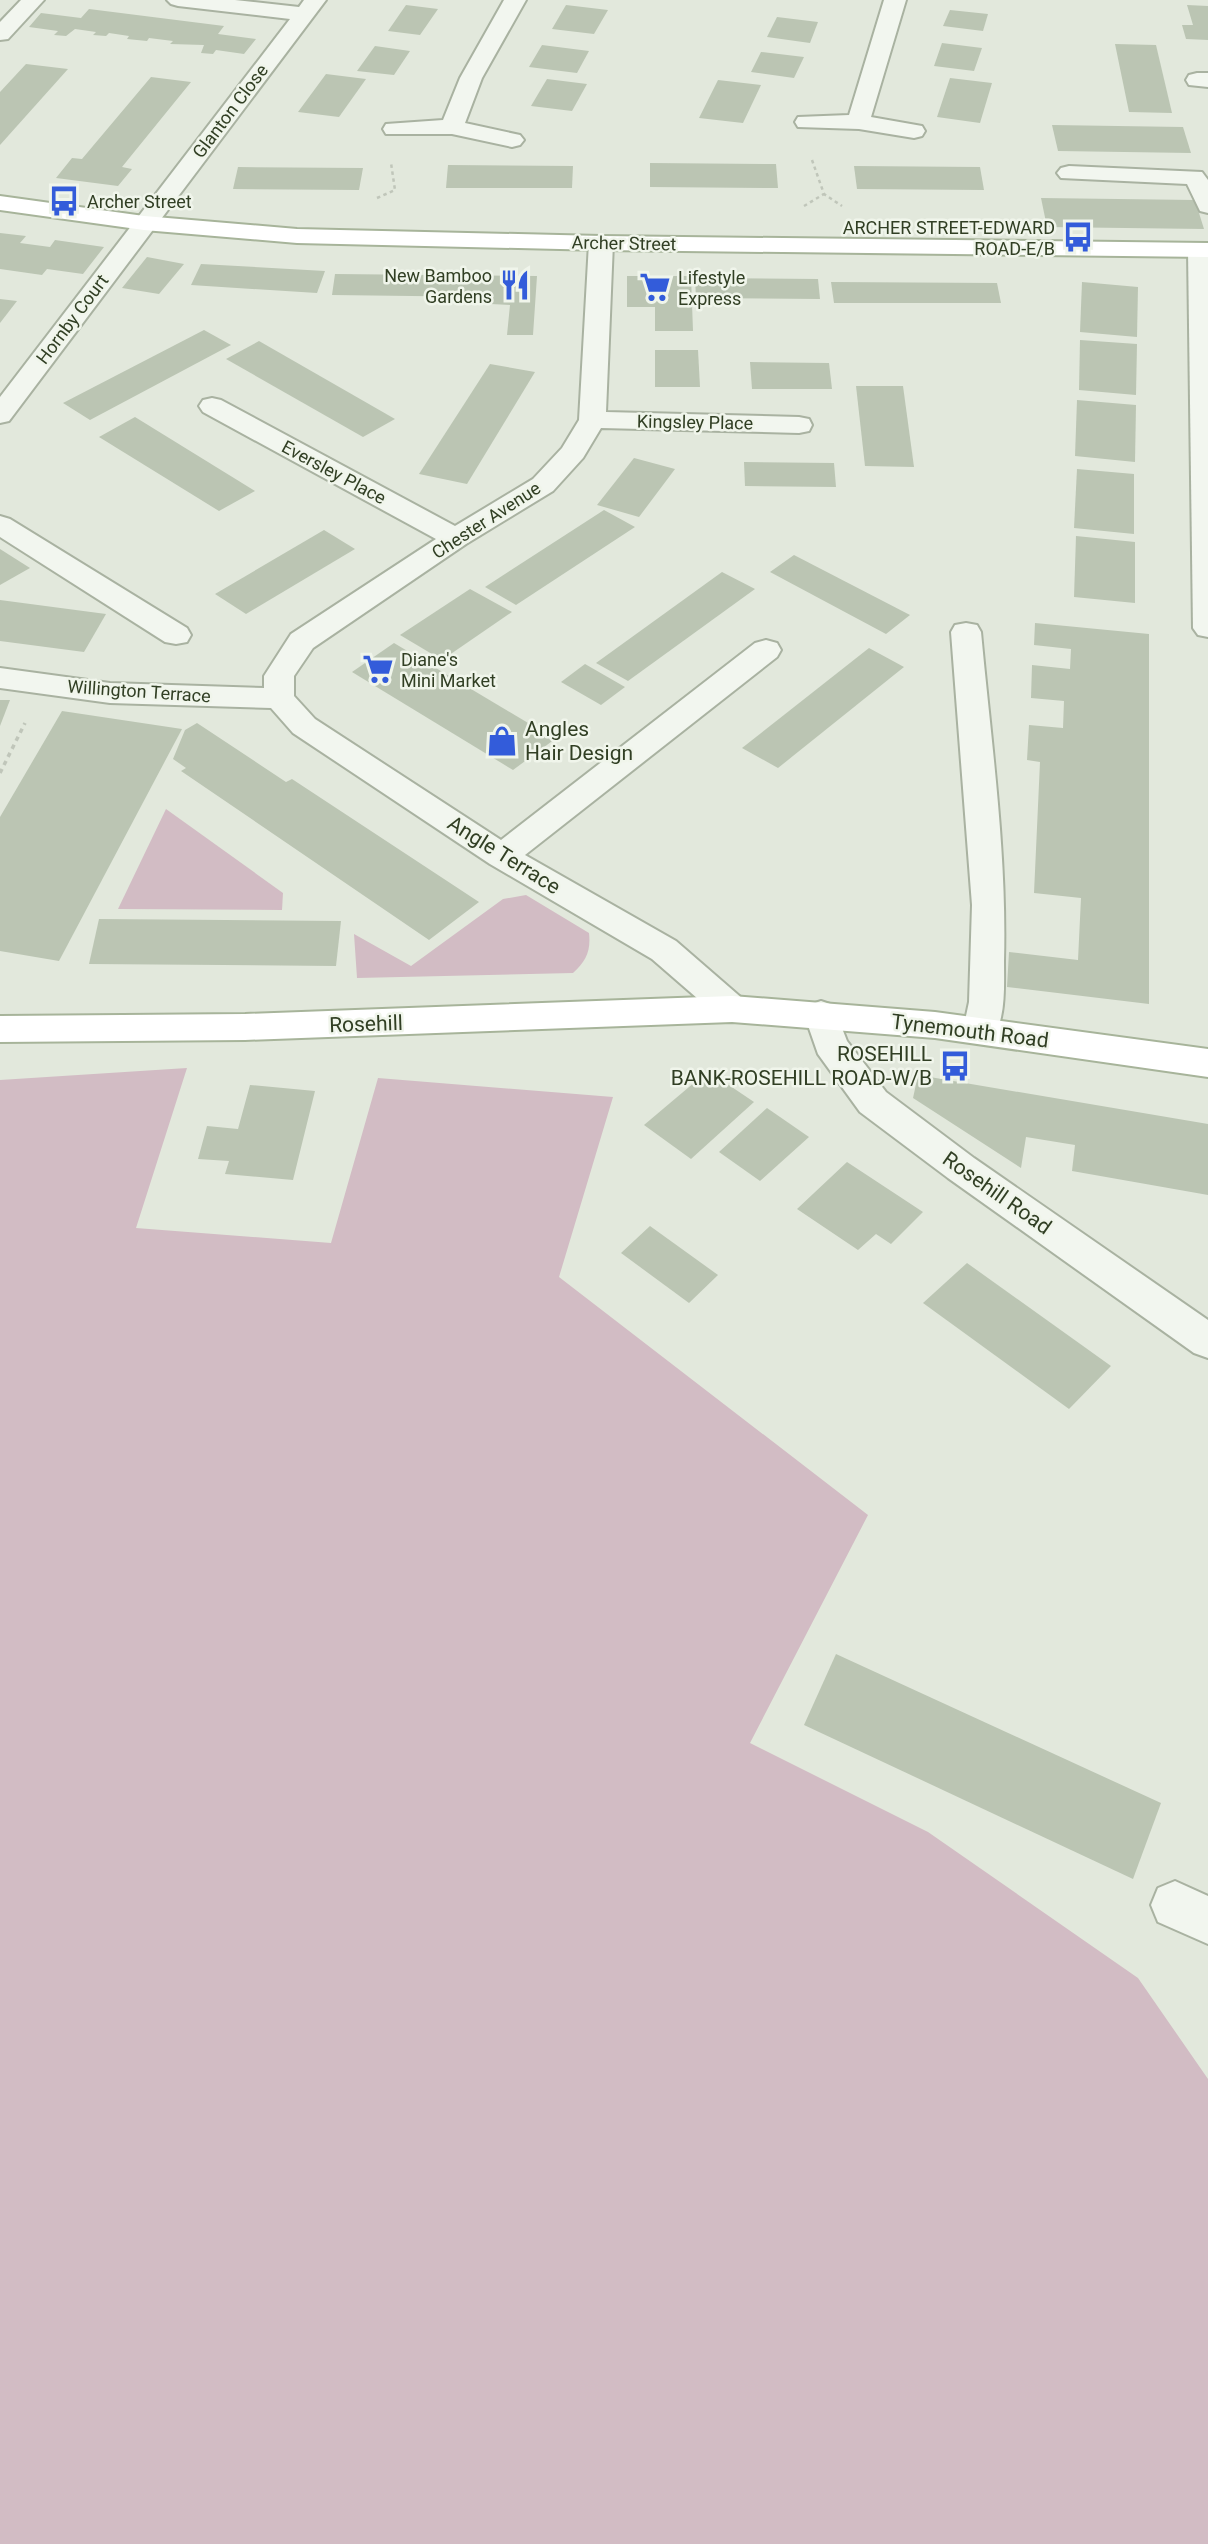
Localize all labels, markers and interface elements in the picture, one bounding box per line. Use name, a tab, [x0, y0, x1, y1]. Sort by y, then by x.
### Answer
street label: Glanton Close	[188, 60, 272, 162]
bus stop icon: Archer Street	[47, 184, 81, 218]
place label: Archer Street	[87, 191, 192, 212]
place label: ARCHER STREET-EDWARD ROAD-E/B	[843, 217, 1055, 259]
bus stop icon: ARCHER STREET-EDWARD ROAD-E/B	[1061, 220, 1095, 254]
street label: Archer Street	[572, 232, 677, 254]
place label: New Bamboo Gardens	[384, 265, 492, 307]
place label: Lifestyle Express	[678, 267, 745, 309]
restaurant icon: New Bamboo Gardens	[498, 268, 532, 302]
street label: Hornby Court	[32, 270, 112, 368]
supermarket icon: Lifestyle Express	[638, 270, 672, 304]
street label: Kingsley Place	[637, 410, 753, 434]
street label: Eversley Place	[278, 436, 390, 508]
street label: Chester Avenue	[428, 477, 544, 563]
place label: Diane's Mini Market	[401, 649, 496, 691]
supermarket icon: Diane's Mini Market	[361, 652, 395, 686]
street label: Willington Terrace	[67, 676, 211, 706]
place label: Angles Hair Design	[525, 717, 633, 765]
shop icon: Angles Hair Design	[485, 724, 519, 758]
street label: Angle Terrace	[443, 811, 565, 899]
street label: Tynemouth Road	[890, 1009, 1050, 1053]
street label: Rosehill	[329, 1011, 403, 1037]
place label: ROSEHILL BANK-ROSEHILL ROAD-W/B	[671, 1042, 932, 1090]
bus stop icon: ROSEHILL BANK-ROSEHILL ROAD-W/B	[938, 1049, 972, 1083]
street label: Rosehill Road	[938, 1147, 1056, 1239]

